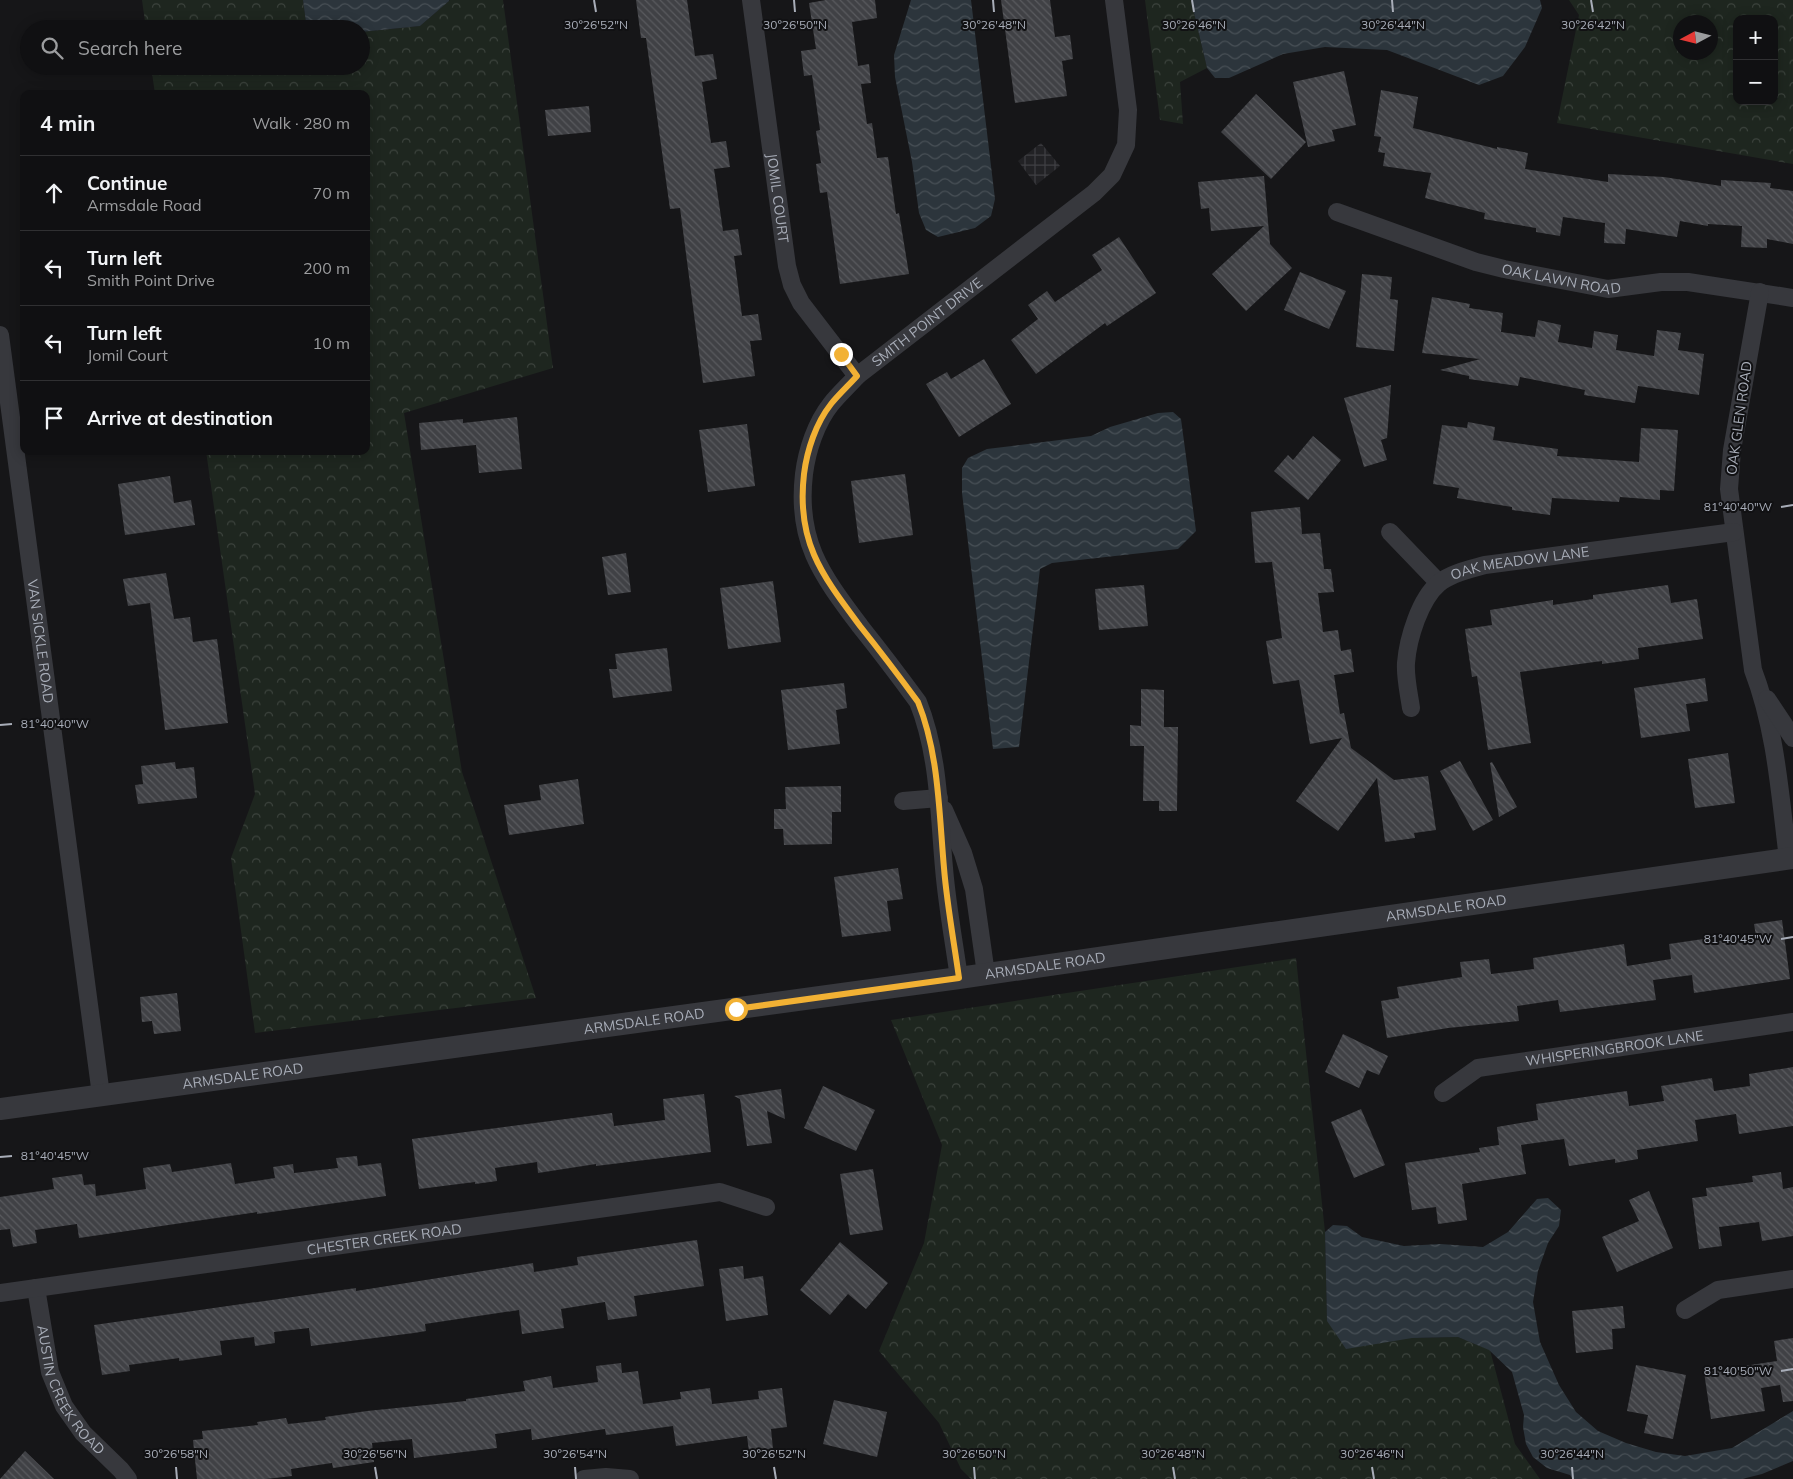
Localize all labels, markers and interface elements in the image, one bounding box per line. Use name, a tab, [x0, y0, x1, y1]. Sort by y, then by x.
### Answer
north arrow	[1673, 15, 1718, 60]
map controls	[1733, 15, 1778, 105]
button: +	[1733, 15, 1778, 60]
text: 30°26'52"N	[564, 17, 628, 32]
text: 30°26'50"N	[763, 17, 827, 32]
text: 30°26'48"N	[962, 17, 1026, 32]
text: 30°26'46"N	[1162, 17, 1226, 32]
text: 30°26'44"N	[1361, 17, 1425, 32]
text: 30°26'42"N	[1561, 17, 1625, 32]
search box	[20, 20, 370, 75]
icon: search	[38, 34, 66, 62]
text: Search here	[78, 36, 182, 60]
button: −	[1733, 60, 1778, 105]
text: 4 min	[40, 110, 95, 136]
text: Walk · 280 m	[252, 113, 350, 133]
street label: JOMIL COURT	[763, 152, 793, 245]
text: Continue	[87, 171, 167, 195]
icon: ahead	[40, 179, 68, 207]
text: 70 m	[313, 183, 350, 203]
text: Armsdale Road	[87, 195, 202, 215]
text: Turn left	[87, 246, 162, 270]
icon: left	[40, 254, 68, 282]
text: 200 m	[303, 258, 350, 278]
street label: OAK LAWN ROAD	[1500, 260, 1622, 298]
text: Smith Point Drive	[87, 270, 215, 290]
street label: SMITH POINT DRIVE	[868, 274, 986, 370]
text: Turn left	[87, 321, 162, 345]
icon: left	[40, 329, 68, 357]
text: 10 m	[313, 333, 350, 353]
route end	[830, 343, 853, 366]
text: Jomil Court	[87, 345, 168, 365]
street label: OAK GLEN ROAD	[1722, 360, 1756, 476]
icon: arrive	[40, 404, 68, 432]
text: Arrive at destination	[87, 406, 273, 430]
text: 81°40'40"W	[1704, 499, 1772, 514]
street label: OAK MEADOW LANE	[1448, 542, 1590, 584]
street label: VAN SICKLE ROAD	[24, 578, 58, 704]
text: 81°40'40"W	[21, 716, 89, 731]
street label: ARMSDALE ROAD	[1384, 890, 1508, 926]
text: 81°40'45"W	[1704, 931, 1772, 946]
street label: ARMSDALE ROAD	[984, 948, 1107, 983]
route start	[725, 998, 748, 1021]
street label: ARMSDALE ROAD	[582, 1004, 706, 1038]
street label: WHISPERINGBROOK LANE	[1524, 1026, 1705, 1070]
street label: ARMSDALE ROAD	[181, 1059, 304, 1093]
text: 81°40'45"W	[21, 1148, 89, 1163]
street label: CHESTER CREEK ROAD	[306, 1219, 463, 1259]
street label: AUSTIN CREEK ROAD	[33, 1324, 109, 1459]
text: 81°40'50"W	[1704, 1363, 1772, 1378]
text: 30°26'58"N	[144, 1446, 208, 1461]
text: 30°26'56"N	[343, 1446, 407, 1461]
text: 30°26'54"N	[543, 1446, 607, 1461]
text: 30°26'52"N	[742, 1446, 806, 1461]
text: 30°26'50"N	[942, 1446, 1006, 1461]
text: 30°26'48"N	[1141, 1446, 1205, 1461]
text: 30°26'46"N	[1340, 1446, 1404, 1461]
text: 30°26'44"N	[1540, 1446, 1604, 1461]

